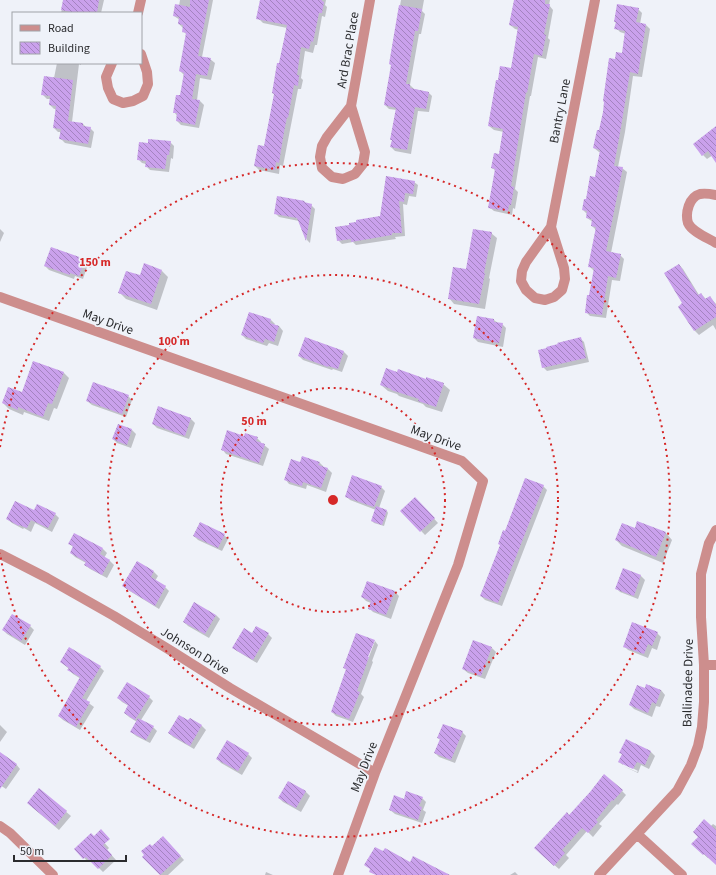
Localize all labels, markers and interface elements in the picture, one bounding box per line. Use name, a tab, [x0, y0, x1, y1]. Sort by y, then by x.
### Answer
street label: Ard Brac Place	[332, 10, 364, 90]
legend	[12, 12, 142, 64]
text: Road	[48, 20, 74, 37]
text: Building	[48, 40, 90, 57]
street label: Bantry Lane	[545, 77, 575, 145]
text: 150 m	[79, 254, 111, 271]
street label: May Drive	[80, 305, 136, 339]
text: 100 m	[158, 333, 190, 350]
text: 50 m	[241, 413, 267, 430]
street label: May Drive	[408, 421, 464, 455]
centre of rings	[326, 493, 340, 507]
street label: Johnson Drive	[157, 623, 233, 679]
street label: Ballinadee Drive	[678, 639, 698, 727]
street label: May Drive	[346, 739, 382, 795]
scale bar	[14, 837, 126, 863]
text: 50 m	[20, 843, 44, 860]

